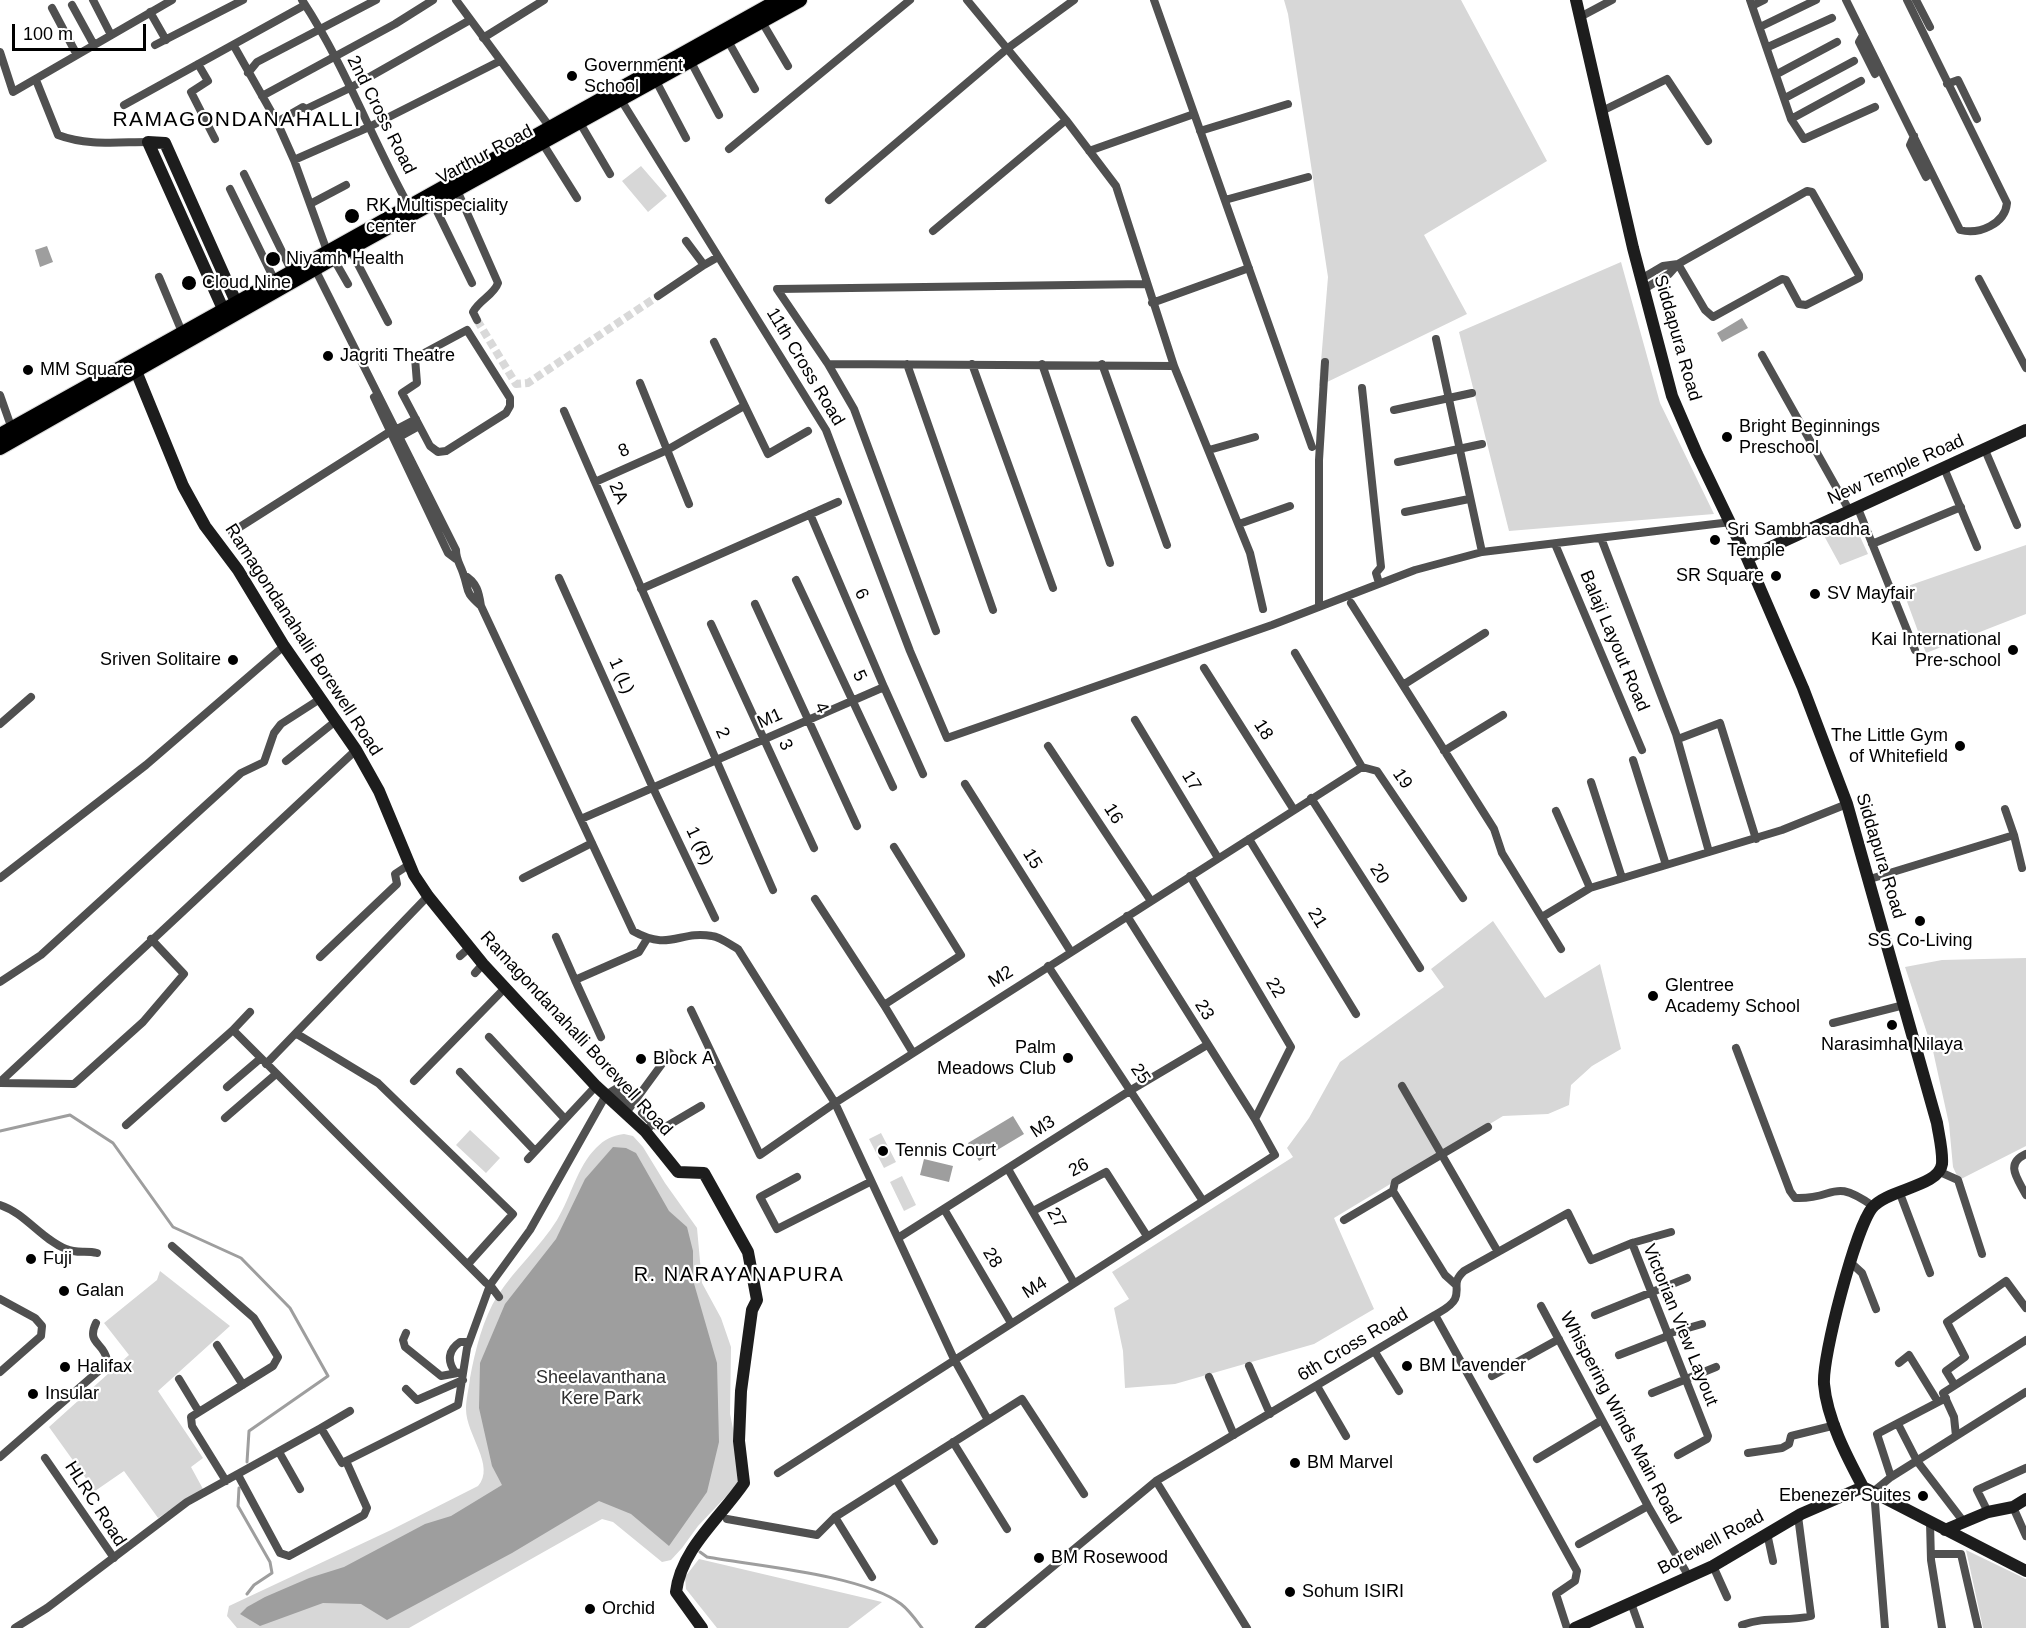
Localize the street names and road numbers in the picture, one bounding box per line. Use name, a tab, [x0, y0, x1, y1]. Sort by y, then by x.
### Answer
street label: 2nd Cross Road	[342, 52, 420, 178]
street label: Varthur Road	[433, 121, 537, 189]
street label: Siddapura Road	[1649, 272, 1705, 404]
street label: 11th Cross Road	[761, 304, 849, 430]
street label: New Temple Road	[1824, 430, 1968, 510]
street label: 8	[615, 439, 633, 463]
street label: 2A	[604, 479, 632, 507]
street label: Ramagondanahalli Borewell Road	[220, 520, 386, 760]
street label: Balaji Layout Road	[1575, 567, 1653, 715]
street label: 6	[849, 585, 873, 603]
street label: 1 (L)	[604, 655, 638, 697]
street label: 5	[847, 667, 871, 685]
street label: 4	[809, 699, 833, 717]
street label: M1	[754, 704, 786, 734]
street label: 18	[1248, 716, 1278, 744]
street label: 2	[710, 724, 734, 742]
street label: 3	[773, 736, 797, 754]
street label: 19	[1387, 765, 1417, 793]
street label: 17	[1177, 767, 1205, 795]
street label: Siddapura Road	[1851, 791, 1909, 921]
street label: 16	[1098, 800, 1128, 828]
street label: 1 (R)	[681, 823, 717, 869]
street label: 15	[1018, 845, 1046, 873]
street label: 20	[1364, 860, 1394, 888]
street label: 21	[1303, 904, 1331, 932]
street label: Ramagondanahalli Borewell Road	[475, 927, 677, 1141]
street label: M2	[985, 961, 1017, 993]
street label: 22	[1261, 974, 1289, 1002]
street label: 23	[1190, 996, 1218, 1024]
street label: 25	[1125, 1060, 1155, 1088]
street label: M3	[1027, 1111, 1059, 1143]
street label: 26	[1065, 1154, 1093, 1182]
street label: 27	[1042, 1204, 1070, 1232]
street label: Victorian View Layout	[1638, 1241, 1722, 1409]
street label: 28	[978, 1244, 1006, 1272]
street label: M4	[1019, 1272, 1051, 1304]
street label: 6th Cross Road	[1294, 1304, 1412, 1386]
street label: Whispering Winds Main Road	[1555, 1308, 1685, 1528]
street label: HLRC Road	[60, 1457, 130, 1551]
street label: Borewell Road	[1654, 1506, 1768, 1580]

